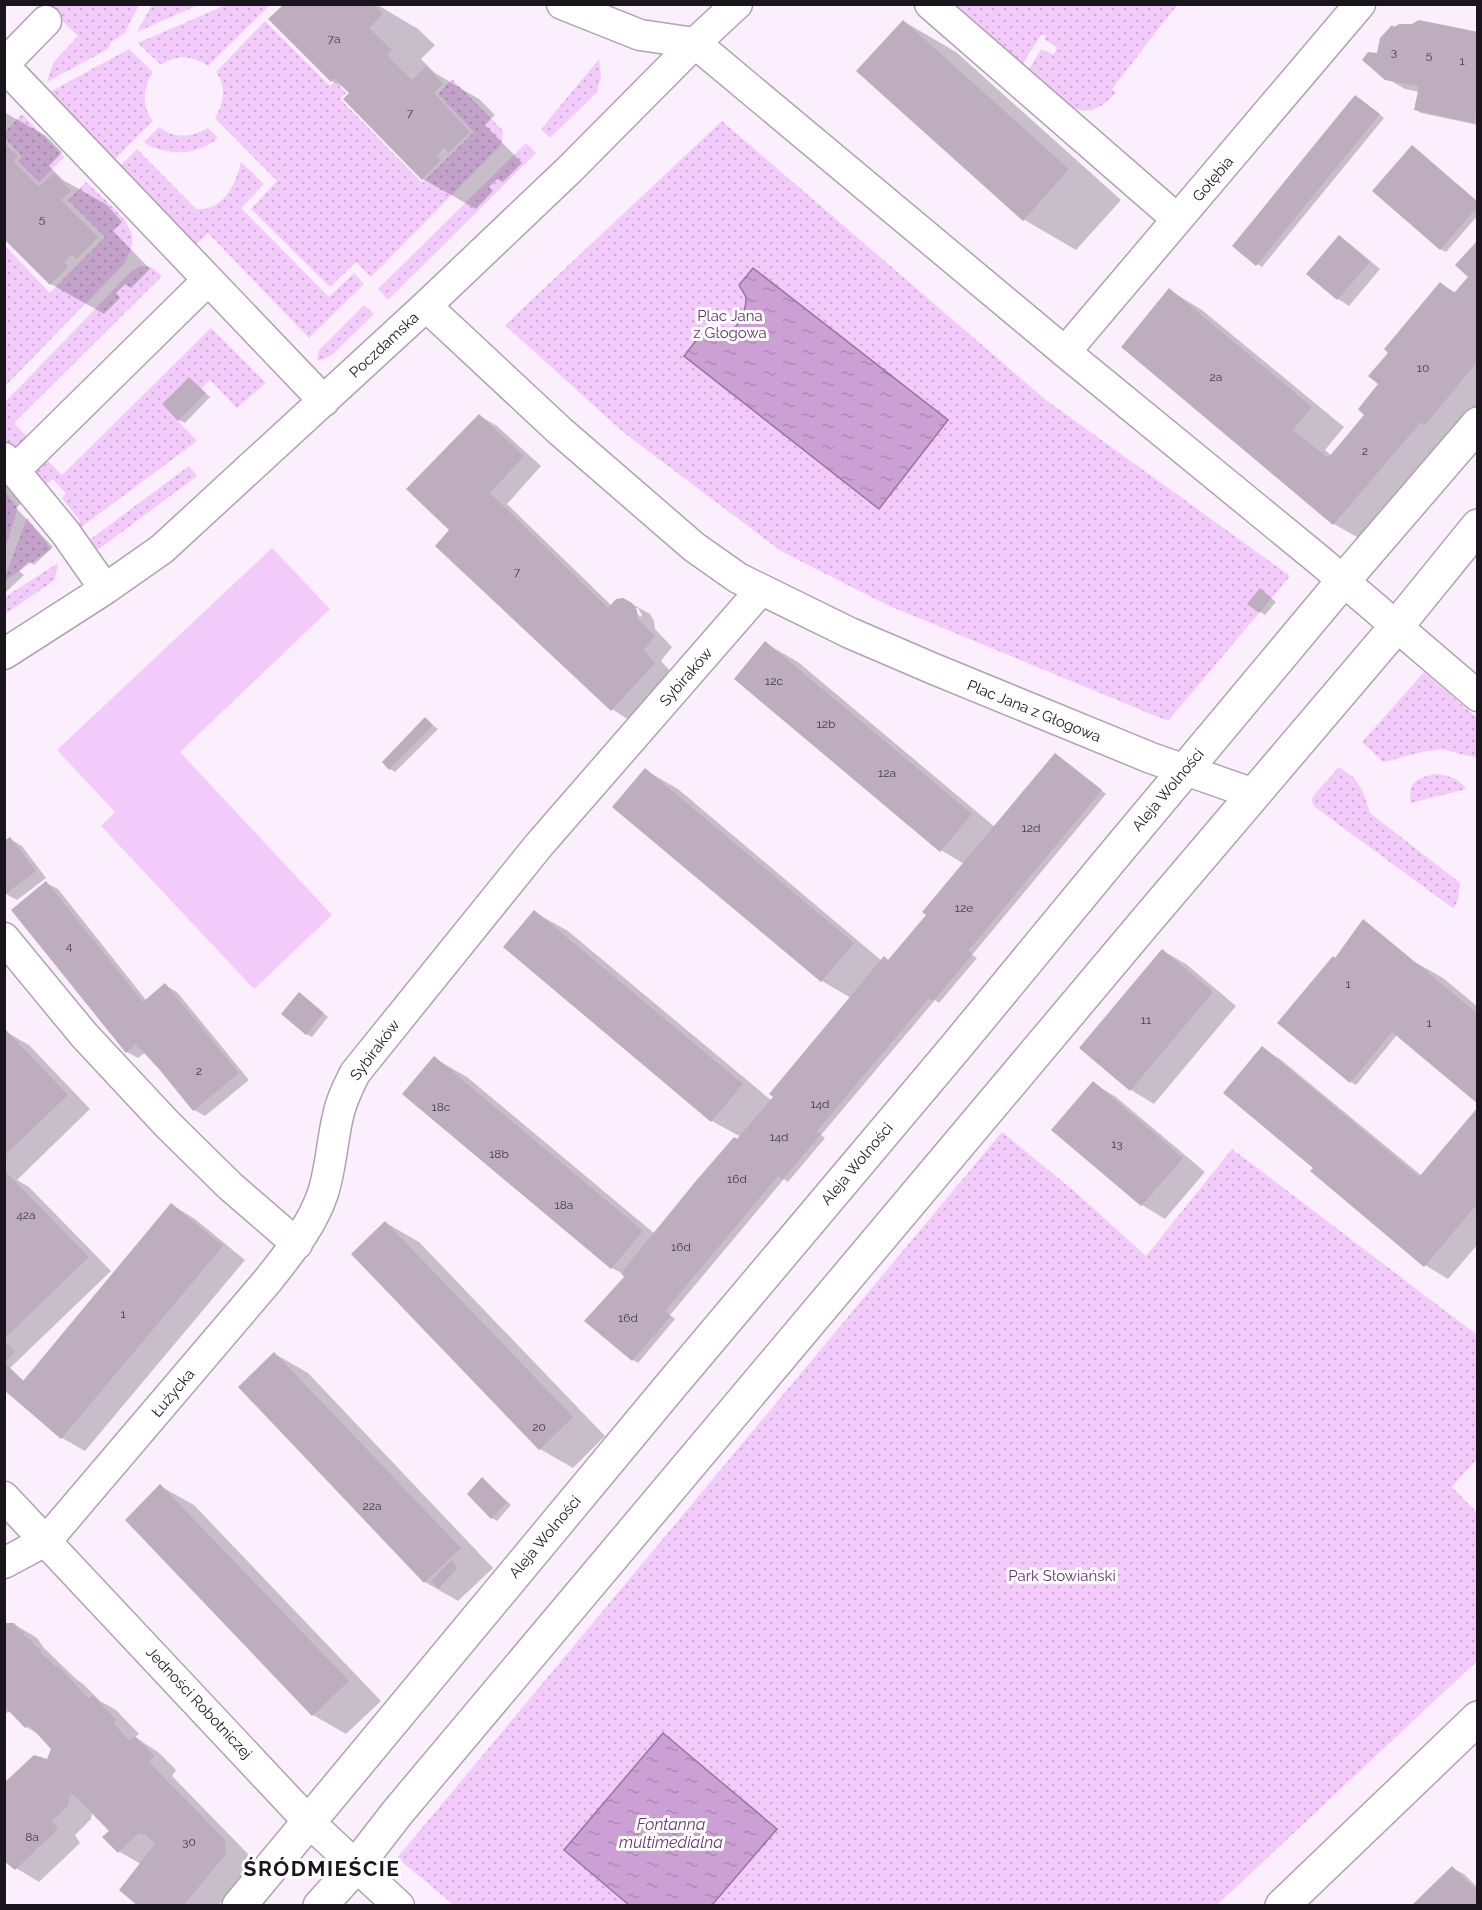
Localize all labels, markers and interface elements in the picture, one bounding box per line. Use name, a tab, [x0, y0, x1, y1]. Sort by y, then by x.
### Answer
house number: 7a	[328, 32, 340, 46]
house number: 3	[1391, 45, 1397, 59]
house number: 5	[1426, 48, 1433, 62]
house number: 1	[1459, 54, 1465, 68]
house number: 7	[407, 106, 414, 120]
street label: Gołębia	[1189, 153, 1237, 205]
house number: 5	[39, 212, 46, 226]
park label: Plac Jana z Głogowa	[693, 307, 767, 342]
street label: Poczdamska	[346, 308, 422, 382]
house number: 10	[1417, 361, 1429, 375]
house number: 2a	[1210, 370, 1222, 384]
house number: 2	[1362, 444, 1368, 458]
house number: 7	[514, 565, 521, 579]
street label: Sybiraków	[656, 644, 716, 710]
house number: 12c	[765, 674, 783, 688]
street label: Plac Jana z Głogowa	[965, 676, 1103, 746]
house number: 12b	[817, 717, 835, 731]
street label: Aleja Wolności	[1128, 745, 1208, 835]
house number: 12a	[878, 766, 896, 780]
house number: 12d	[1022, 821, 1040, 835]
house number: 12e	[955, 901, 973, 915]
house number: 4	[66, 939, 73, 953]
house number: 1	[1345, 977, 1351, 991]
house number: 11	[1141, 1013, 1151, 1027]
street label: Sybiraków	[346, 1016, 404, 1084]
house number: 1	[1426, 1016, 1432, 1030]
house number: 2	[196, 1064, 202, 1078]
house number: 14d	[810, 1097, 830, 1111]
house number: 18c	[432, 1100, 451, 1114]
street label: Aleja Wolności	[817, 1119, 897, 1209]
house number: 14d	[769, 1130, 789, 1144]
house number: 13	[1111, 1137, 1123, 1151]
house number: 18b	[489, 1147, 509, 1161]
house number: 16d	[727, 1172, 747, 1186]
house number: 18a	[555, 1198, 573, 1212]
house number: 42a	[16, 1208, 36, 1222]
house number: 16d	[671, 1240, 691, 1254]
house number: 1	[120, 1307, 126, 1321]
house number: 16d	[618, 1311, 638, 1325]
street label: Łużycka	[148, 1365, 198, 1421]
house number: 20	[532, 1420, 546, 1434]
street label: Aleja Wolności	[505, 1492, 585, 1582]
house number: 22a	[362, 1499, 382, 1513]
park label: Park Słowiański	[1008, 1567, 1116, 1585]
street label: Jedności Robotniczej	[142, 1643, 256, 1763]
water label: Fontanna multimedialna	[619, 1815, 723, 1852]
house number: 8a	[25, 1830, 39, 1844]
house number: 30	[182, 1835, 196, 1849]
district label: ŚRÓDMIEŚCIE	[244, 1856, 400, 1881]

